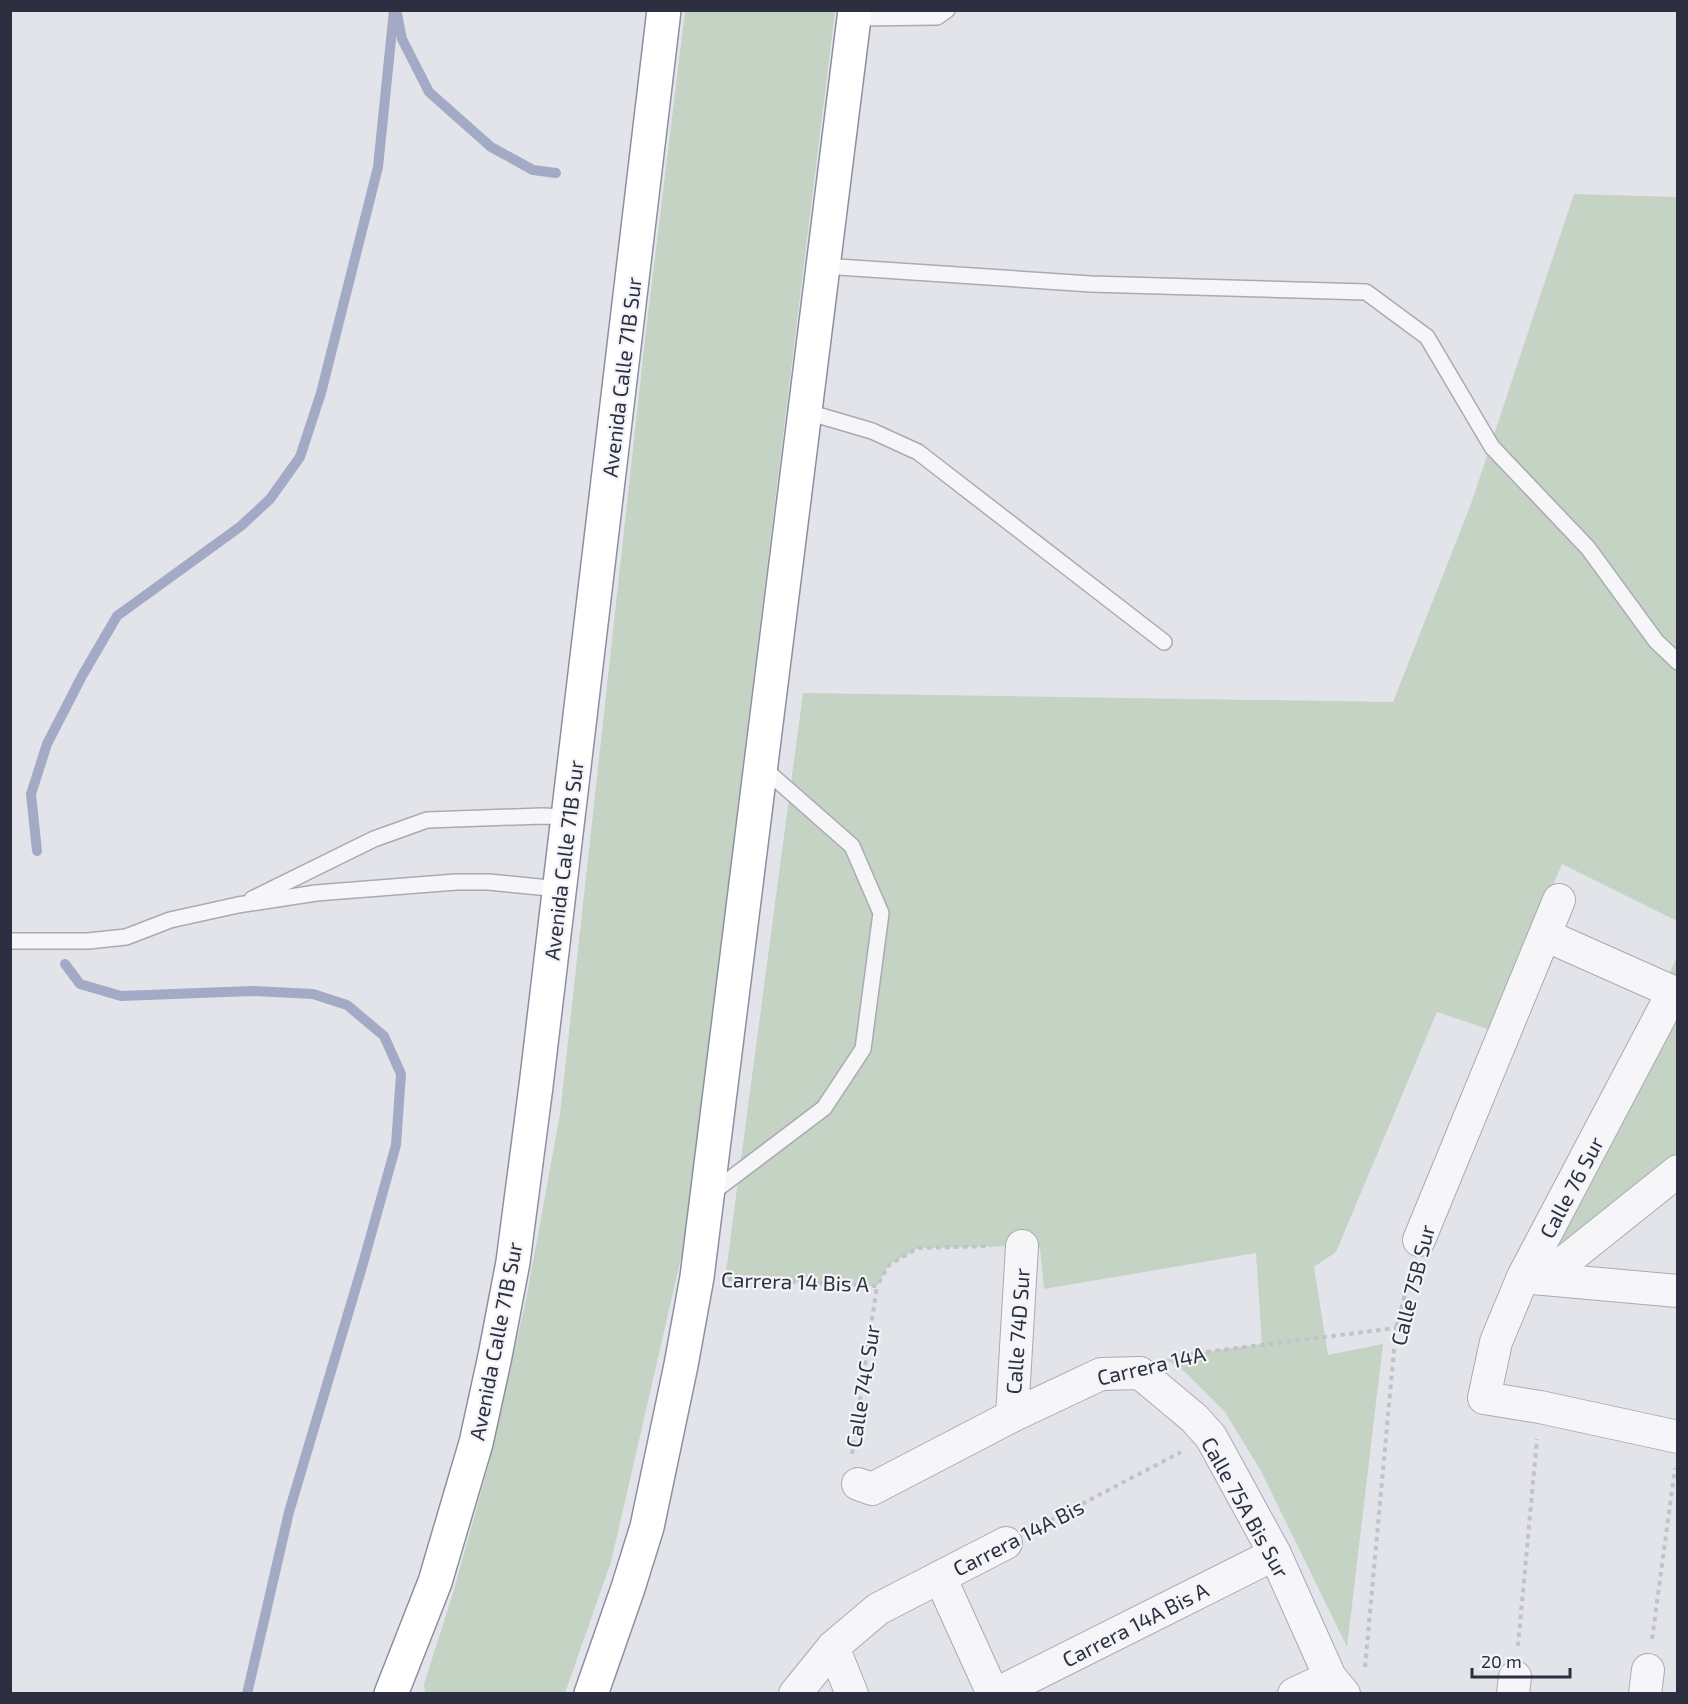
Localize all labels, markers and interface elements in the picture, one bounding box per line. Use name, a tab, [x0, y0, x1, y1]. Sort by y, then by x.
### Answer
street label: Avenida Calle 71B Sur	[596, 275, 646, 479]
street label: Avenida Calle 71B Sur	[538, 758, 588, 962]
street label: Calle 76 Sur	[1534, 1131, 1608, 1242]
street label: Calle 75B Sur	[1385, 1221, 1439, 1348]
street label: Avenida Calle 71B Sur	[464, 1239, 527, 1442]
street label: Carrera 14 Bis A	[721, 1266, 869, 1296]
street label: Calle 74D Sur	[1000, 1267, 1034, 1395]
street label: Calle 74C Sur	[840, 1322, 884, 1449]
street label: Carrera 14A	[1094, 1340, 1208, 1390]
street label: Calle 75A Bis Sur	[1197, 1432, 1295, 1582]
street label: Carrera 14A Bis	[948, 1493, 1088, 1581]
street label: Carrera 14A Bis A	[1058, 1576, 1212, 1672]
scale bar	[1472, 1641, 1570, 1679]
text: 20 m	[1481, 1650, 1522, 1672]

